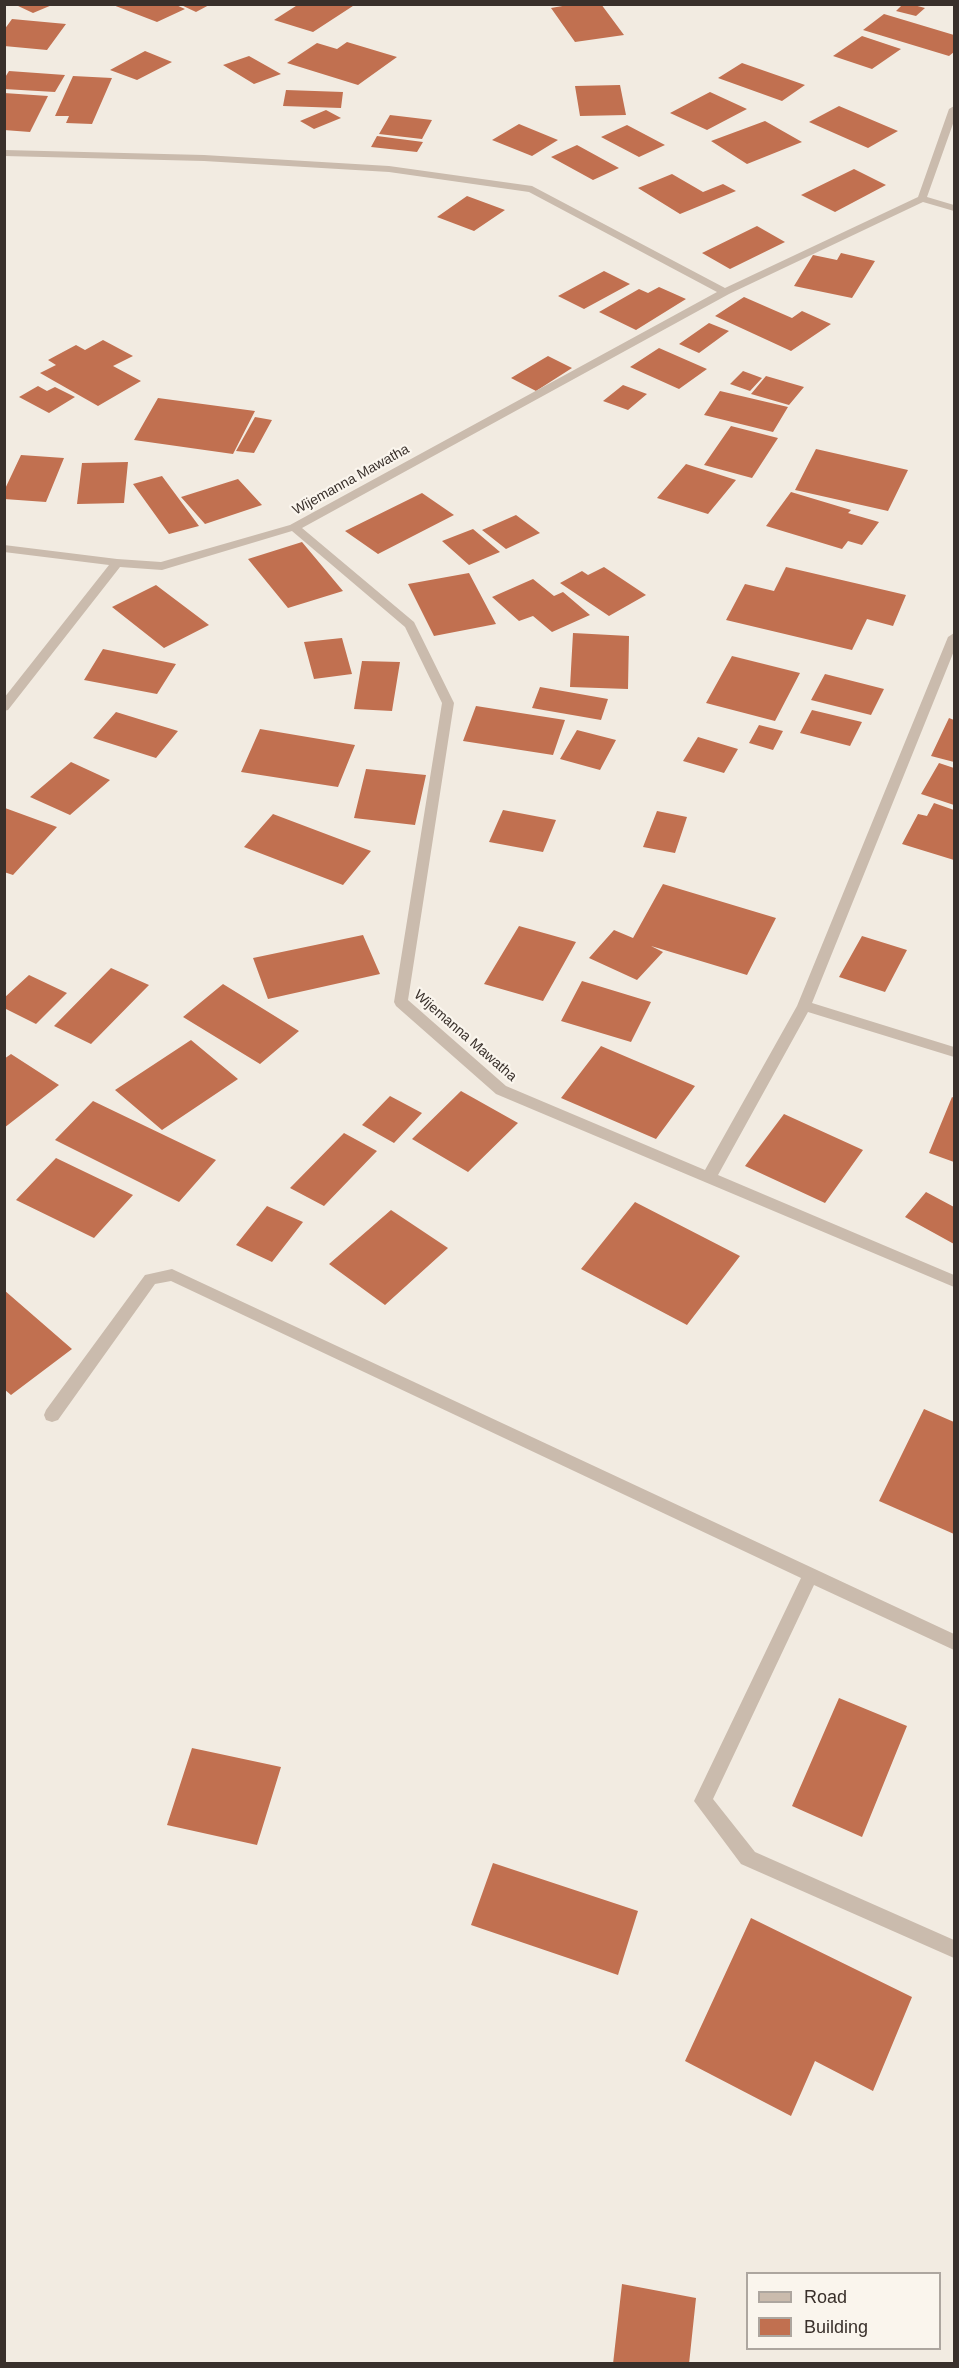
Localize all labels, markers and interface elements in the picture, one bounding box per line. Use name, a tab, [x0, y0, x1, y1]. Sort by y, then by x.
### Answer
street label: Wijemanna Mawatha	[290, 441, 412, 519]
street label: Wijemanna Mawatha	[410, 987, 520, 1085]
legend	[746, 2272, 941, 2350]
text: Road	[804, 2287, 847, 2307]
text: Building	[804, 2317, 868, 2337]

